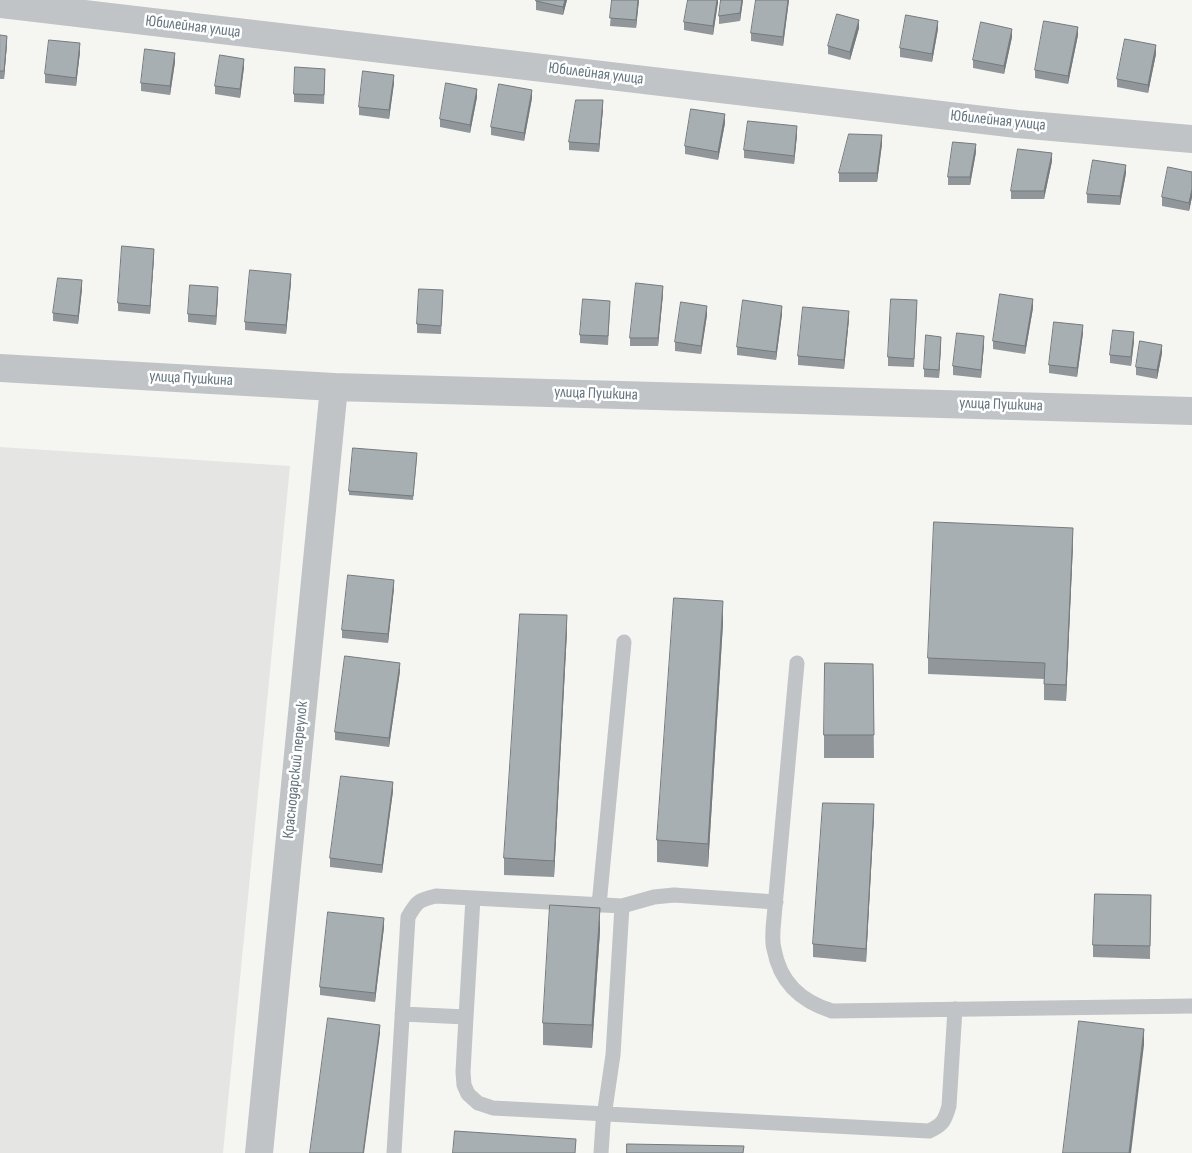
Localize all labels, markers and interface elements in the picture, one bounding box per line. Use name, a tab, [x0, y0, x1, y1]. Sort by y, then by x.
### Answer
street label: Юбилейная улица	[144, 12, 242, 42]
street label: Юбилейная улица	[547, 59, 645, 89]
street label: Юбилейная улица	[949, 106, 1047, 136]
street label: улица Пушкина	[149, 367, 233, 391]
street label: улица Пушкина	[554, 383, 638, 405]
street label: улица Пушкина	[959, 394, 1043, 416]
street label: Краснодарский переулок	[279, 700, 313, 840]

